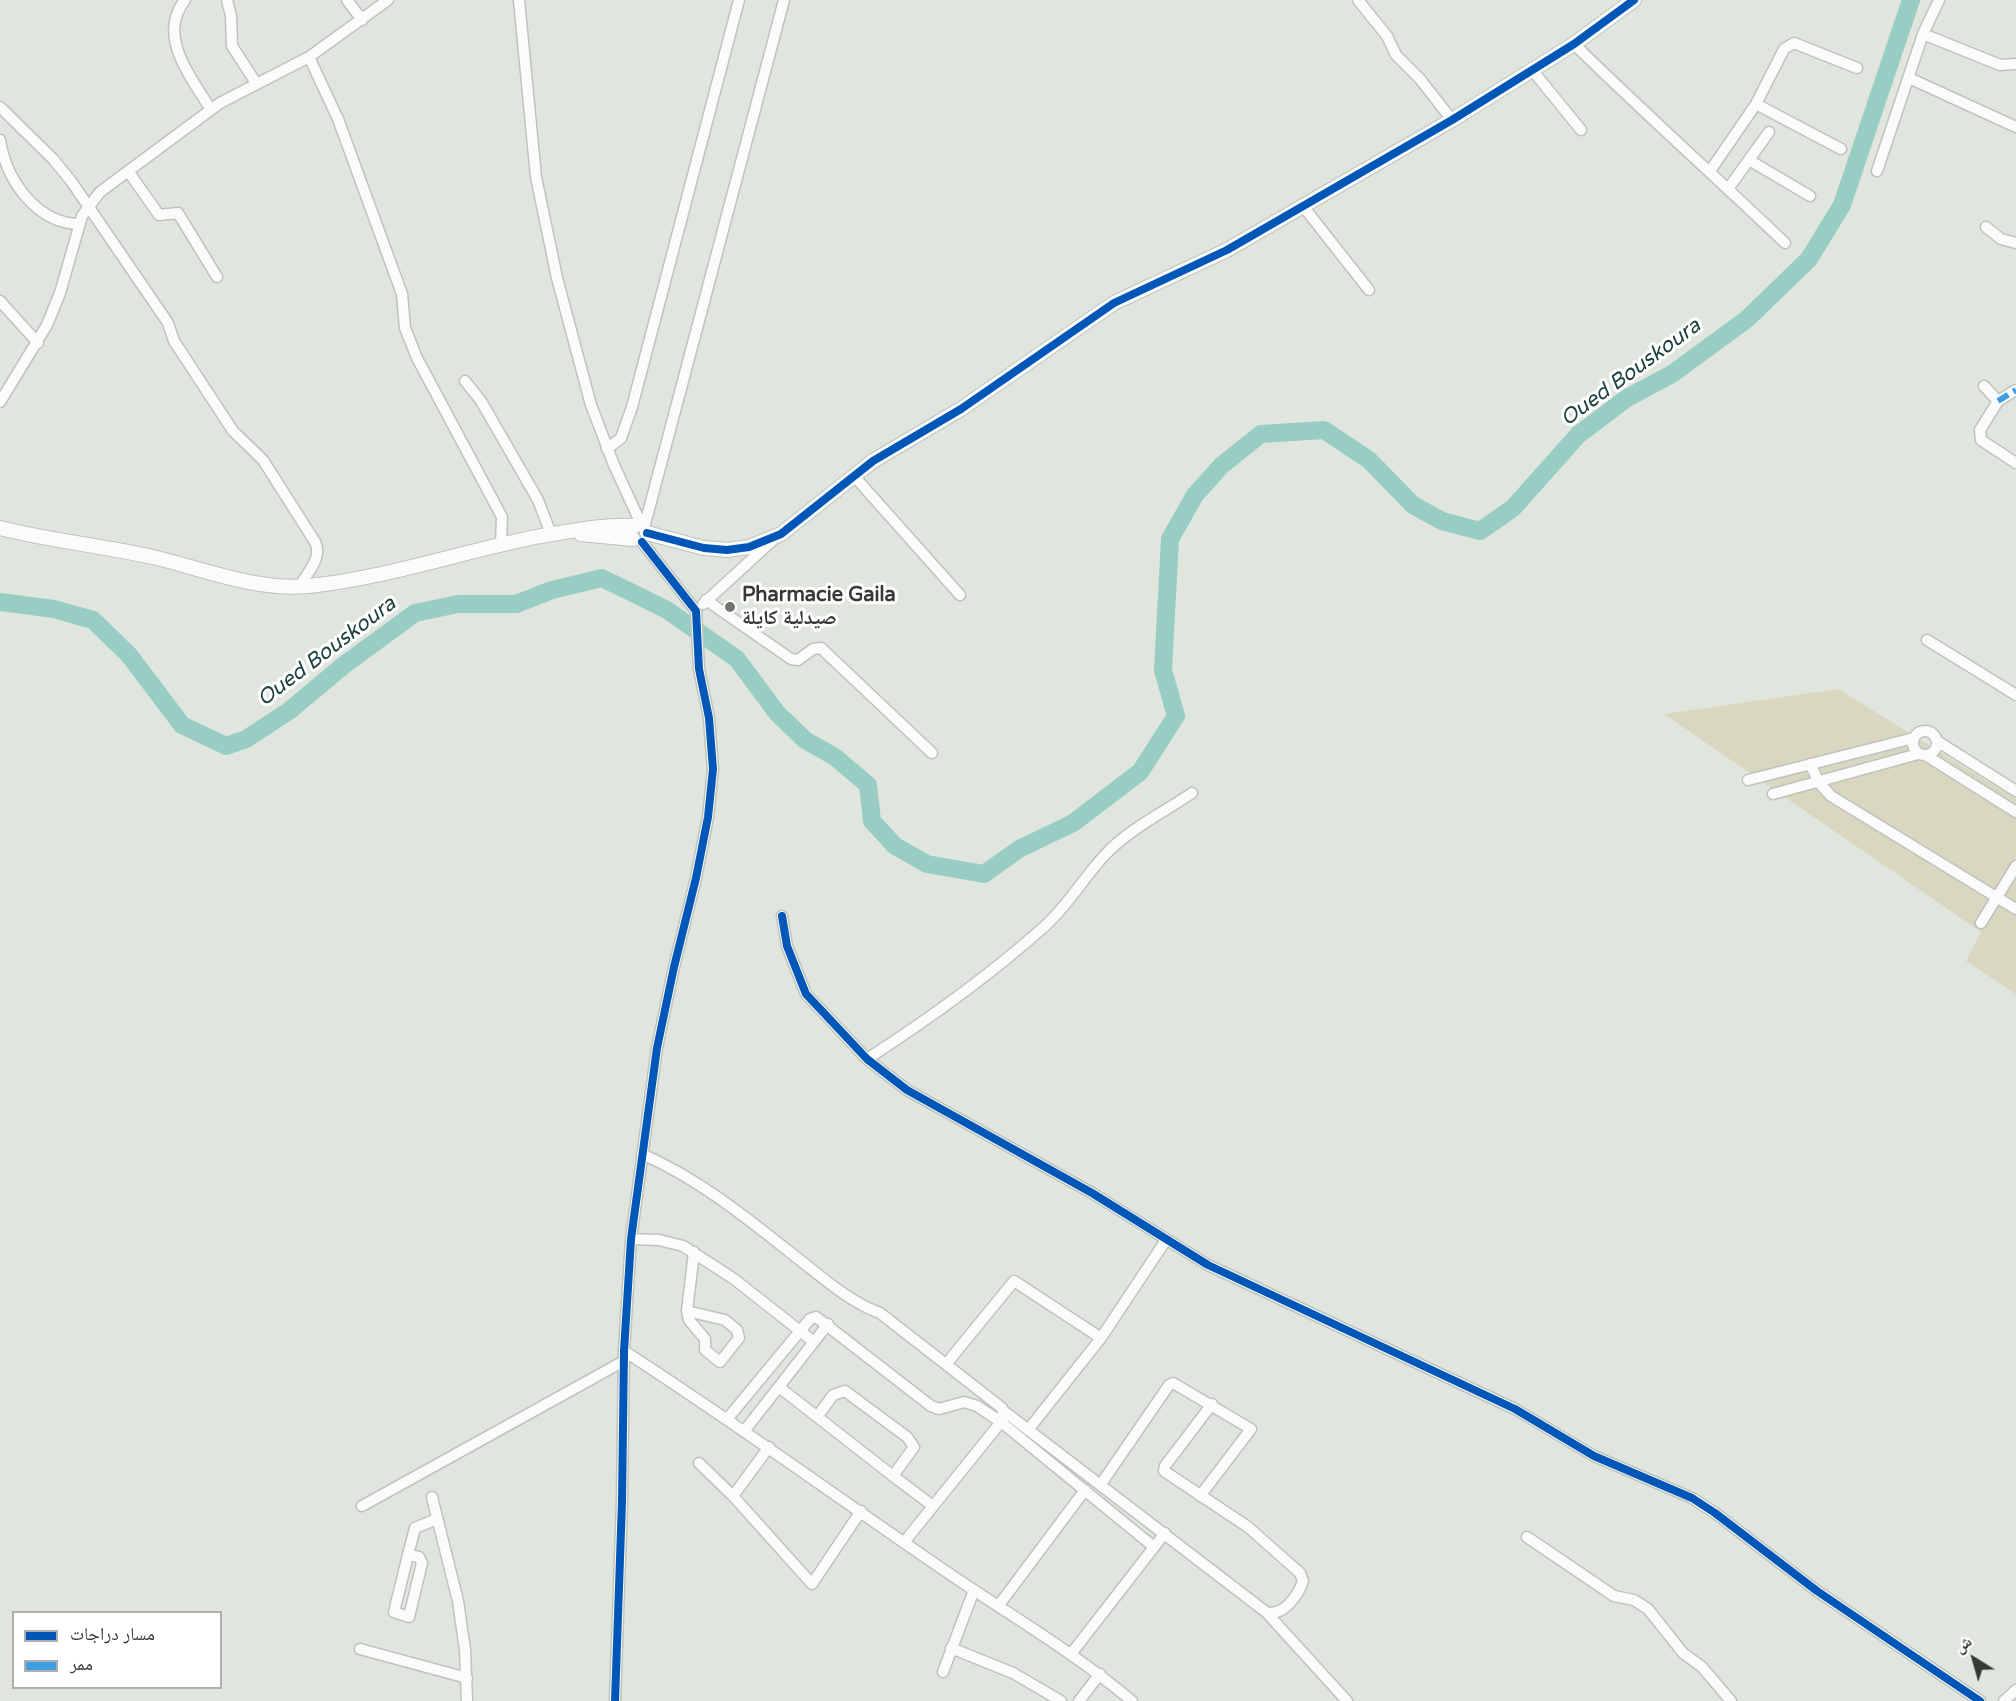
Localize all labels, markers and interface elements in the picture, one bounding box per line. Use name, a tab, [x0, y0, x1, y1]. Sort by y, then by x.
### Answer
water label: Oued Bouskoura	[1556, 314, 1706, 432]
place label: Pharmacie Gaila صيدلية كايلة	[742, 584, 896, 631]
water label: Oued Bouskoura	[253, 592, 401, 712]
marker: Pharmacie Gaila صيدلية كايلة	[723, 600, 737, 614]
legend	[12, 1611, 222, 1689]
text: مسار دراجات	[70, 1623, 155, 1645]
north arrow	[1944, 1629, 2004, 1689]
text: ش	[1950, 1632, 1976, 1658]
text: ممر	[70, 1653, 93, 1675]

